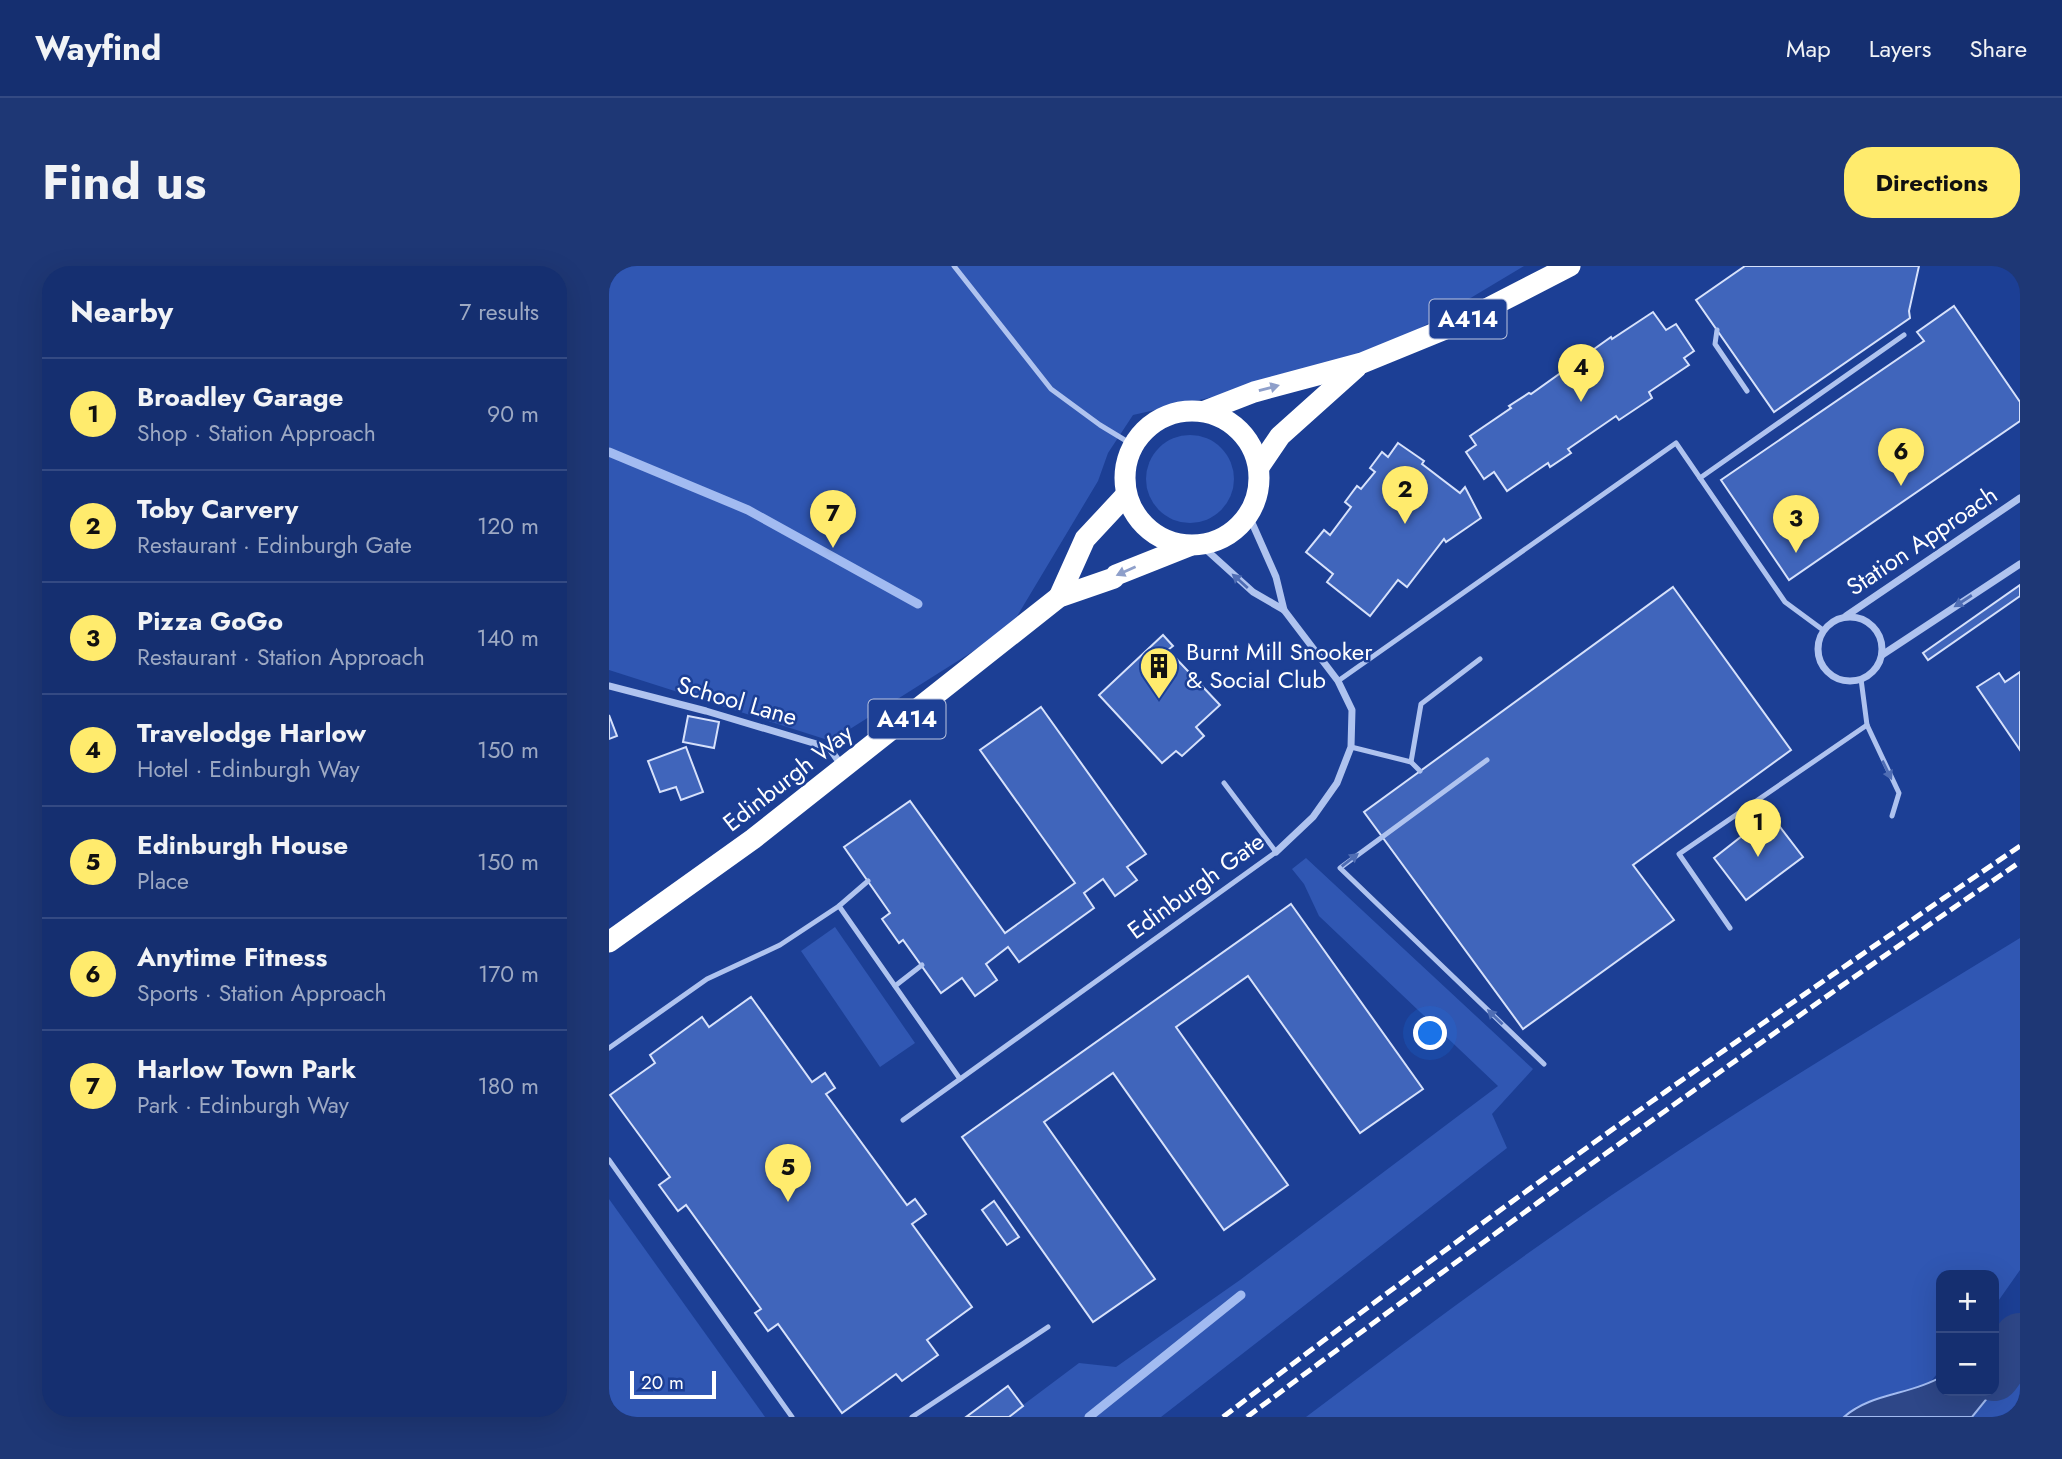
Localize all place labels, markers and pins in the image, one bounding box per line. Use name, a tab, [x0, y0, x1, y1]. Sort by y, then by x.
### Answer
pin: 4	[1558, 344, 1604, 402]
pin: 6	[1878, 428, 1924, 486]
pin: 2	[1382, 466, 1428, 524]
pin: 7	[810, 490, 856, 548]
pin: 3	[1773, 495, 1819, 553]
place label: Burnt Mill Snooker & Social Club	[1186, 634, 1373, 697]
building icon: Burnt Mill Snooker & Social Club	[1138, 645, 1180, 700]
pin: 1	[1735, 799, 1781, 857]
pin: 5	[765, 1144, 811, 1202]

